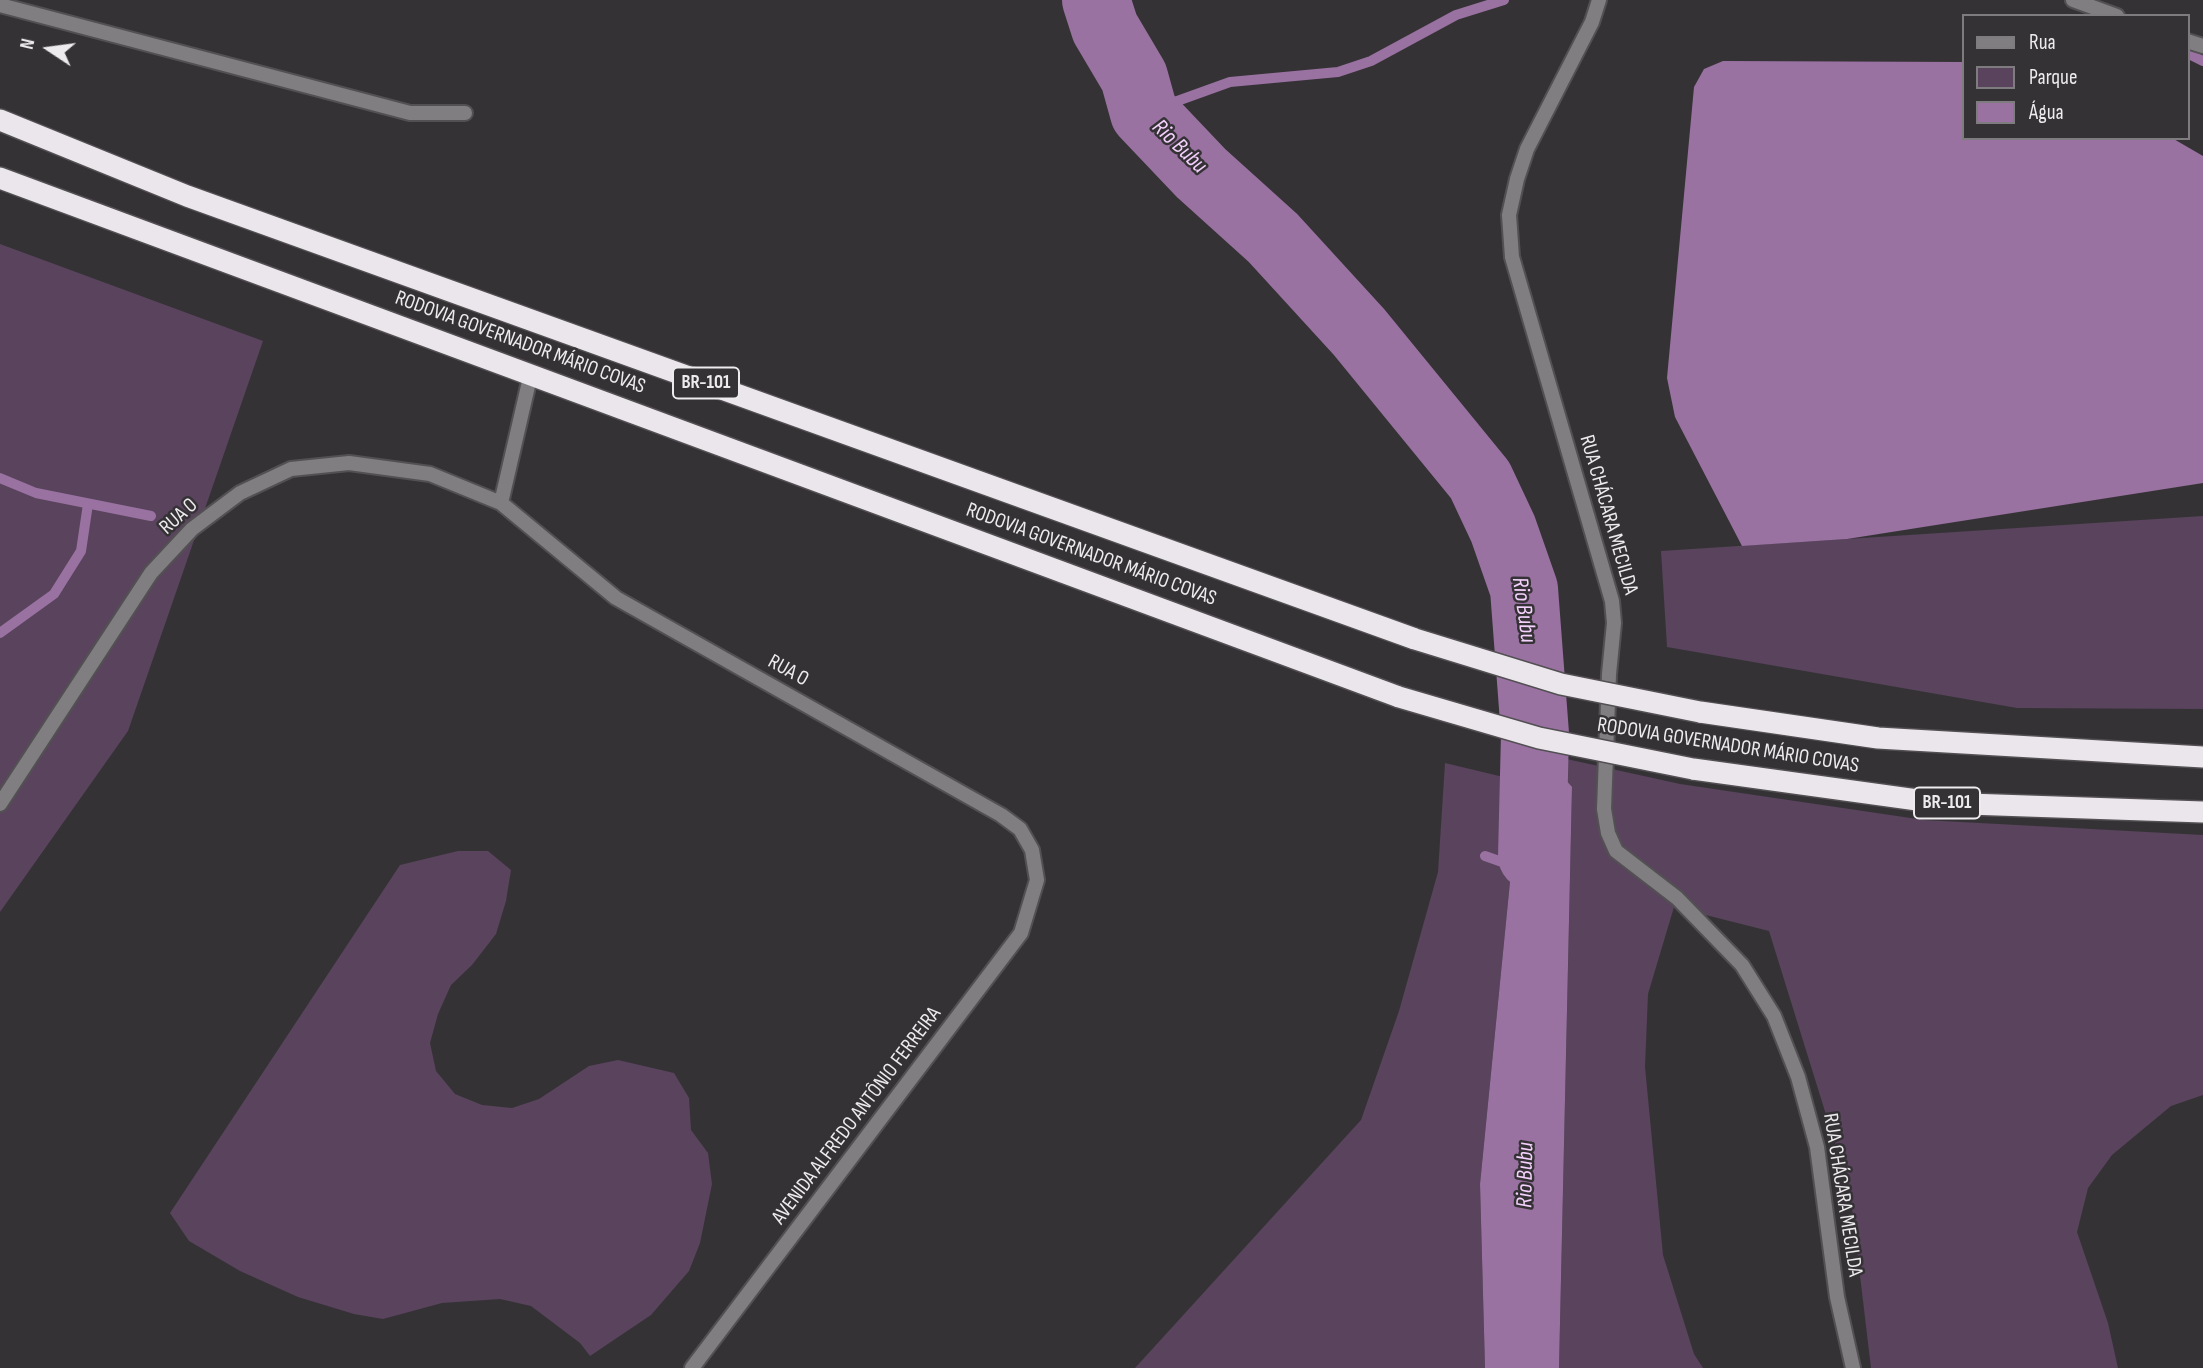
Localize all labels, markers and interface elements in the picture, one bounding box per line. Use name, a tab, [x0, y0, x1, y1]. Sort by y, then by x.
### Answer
north arrow	[14, 14, 84, 84]
legend	[1962, 14, 2189, 140]
text: Rua	[2029, 30, 2056, 55]
text: N	[16, 37, 40, 52]
text: Parque	[2029, 65, 2077, 90]
text: Água	[2029, 100, 2064, 125]
water label: Rio Bubu	[1146, 114, 1212, 180]
street label: RODOVIA GOVERNADOR MÁRIO COVAS	[391, 286, 649, 400]
road number: BR-101	[673, 368, 739, 398]
street label: RUA CHÁCARA MECILDA	[1573, 432, 1643, 598]
street label: RUA O	[155, 493, 203, 541]
street label: RODOVIA GOVERNADOR MÁRIO COVAS	[962, 498, 1220, 612]
water label: Rio Bubu	[1505, 576, 1541, 644]
street label: RUA O	[763, 650, 813, 692]
street label: RODOVIA GOVERNADOR MÁRIO COVAS	[1595, 713, 1861, 779]
road number: BR-101	[1914, 788, 1980, 818]
street label: AVENIDA ALFREDO ANTÔNIO FERREIRA	[767, 1002, 947, 1230]
street label: RUA CHÁCARA MECILDA	[1817, 1112, 1867, 1278]
water label: Rio Bubu	[1512, 1142, 1540, 1208]

